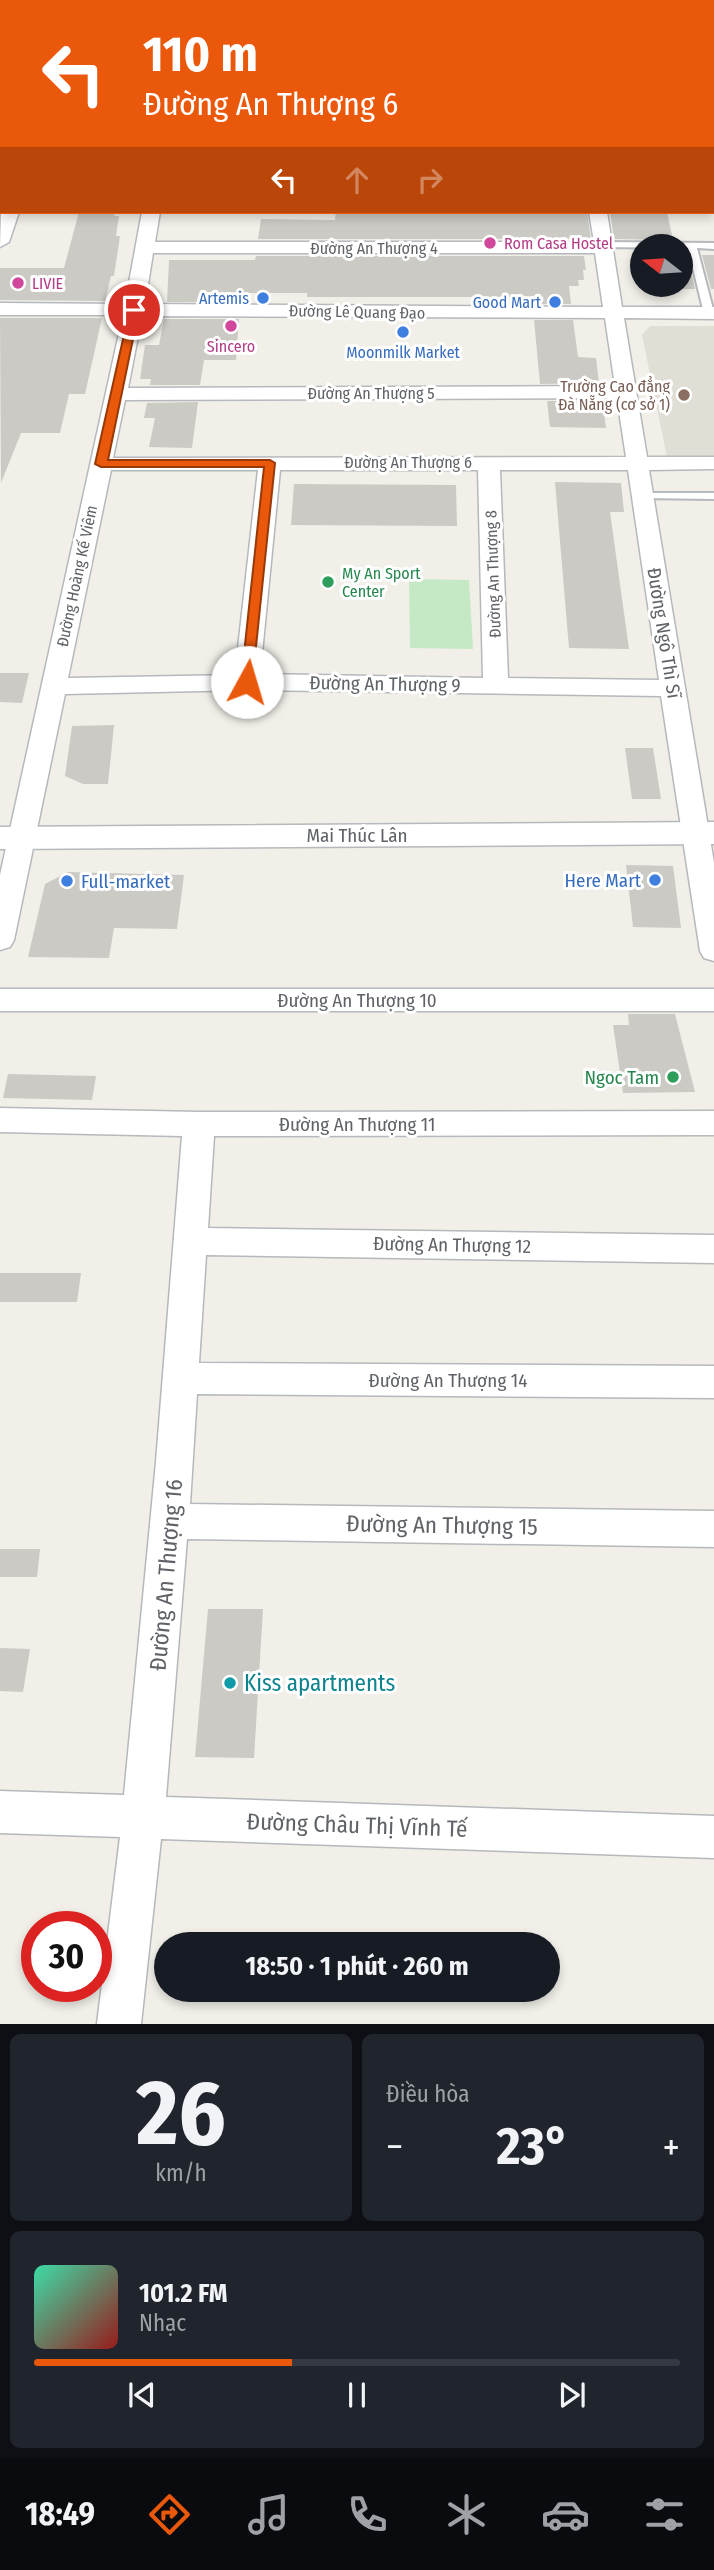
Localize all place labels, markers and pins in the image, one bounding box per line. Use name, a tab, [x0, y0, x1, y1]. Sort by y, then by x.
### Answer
place label: Rom Casa Hostel	[504, 234, 613, 253]
marker: Rom Casa Hostel	[482, 235, 498, 251]
place label: LIVIE	[32, 274, 63, 293]
marker: LIVIE	[10, 275, 26, 291]
pin	[104, 280, 164, 340]
place label: Artemis	[199, 289, 249, 308]
marker: Artemis	[255, 290, 271, 306]
place label: Good Mart	[473, 293, 542, 312]
marker: Good Mart	[547, 294, 563, 310]
marker: Sincero	[223, 318, 239, 334]
marker: Moonmilk Market	[395, 324, 411, 340]
place label: Sincero	[207, 337, 255, 356]
place label: Moonmilk Market	[346, 343, 461, 362]
place label: Trường Cao đẳng Đà Nẵng (cơ sở 1)	[558, 376, 670, 414]
marker: Trường Cao đẳng Đà Nẵng (cơ sở 1)	[676, 387, 692, 403]
place label: My An Sport Center	[342, 564, 421, 601]
marker: My An Sport Center	[320, 574, 336, 590]
place label: Here Mart	[564, 869, 642, 892]
place label: Full-market	[81, 870, 171, 893]
marker: Here Mart	[647, 872, 663, 888]
marker: Full-market	[59, 873, 75, 889]
place label: Ngoc Tam	[584, 1066, 659, 1089]
marker: Ngoc Tam	[665, 1069, 681, 1085]
place label: Kiss apartments	[244, 1669, 396, 1697]
marker: Kiss apartments	[222, 1675, 238, 1691]

